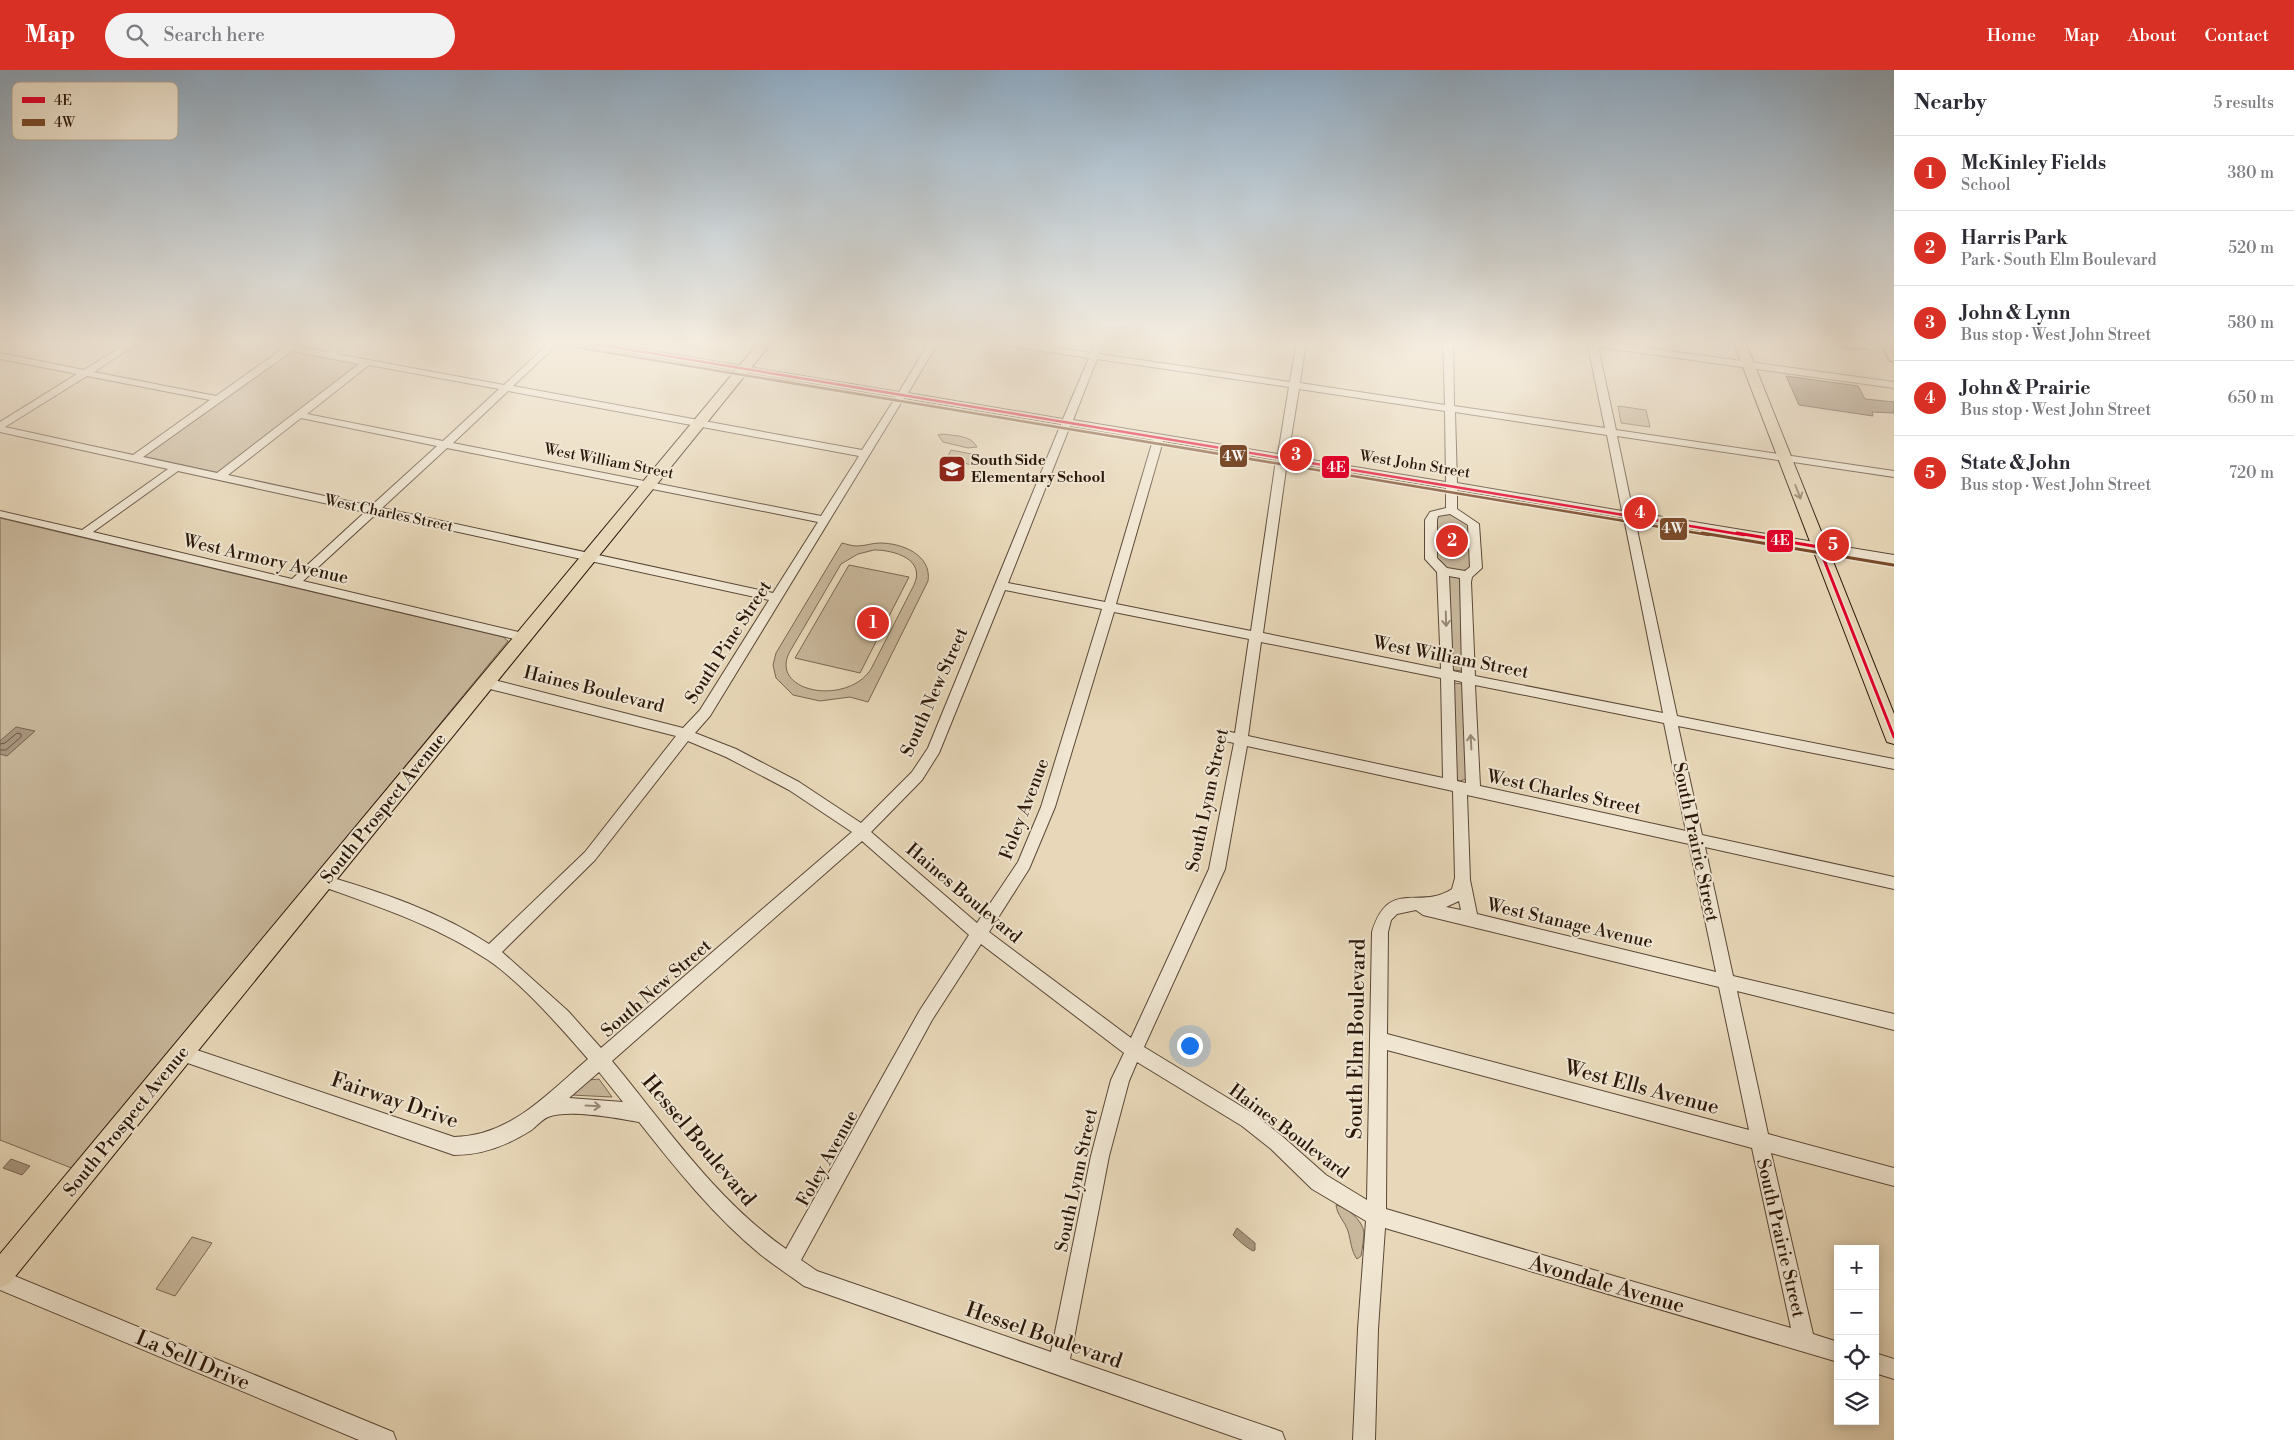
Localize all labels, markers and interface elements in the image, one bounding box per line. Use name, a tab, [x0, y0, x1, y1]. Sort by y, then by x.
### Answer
search box	[105, 13, 455, 58]
text: Map	[25, 20, 75, 50]
icon: search	[123, 21, 151, 49]
text: Search here	[163, 23, 265, 47]
text: Home	[1987, 24, 2036, 47]
text: Map	[2064, 24, 2100, 47]
text: About	[2128, 24, 2177, 47]
text: Contact	[2205, 24, 2269, 47]
legend	[12, 82, 178, 140]
text: Nearby	[1914, 90, 1987, 116]
text: 4E	[54, 92, 72, 110]
text: 5 results	[2213, 93, 2274, 113]
text: 4W	[54, 114, 76, 132]
text: McKinley Fields	[1961, 151, 2106, 175]
text: 1	[1926, 163, 1934, 183]
text: 380 m	[2227, 163, 2274, 183]
text: School	[1961, 175, 2010, 195]
text: Harris Park	[1961, 226, 2068, 250]
text: 2	[1925, 238, 1935, 258]
text: 520 m	[2228, 238, 2274, 258]
text: Park · South Elm Boulevard	[1961, 250, 2157, 270]
text: John & Lynn	[1961, 301, 2070, 325]
text: 3	[1925, 313, 1935, 333]
text: 580 m	[2227, 313, 2274, 333]
text: Bus stop · West John Street	[1961, 325, 2151, 345]
text: John & Prairie	[1961, 376, 2091, 400]
text: 4	[1925, 388, 1935, 408]
text: 650 m	[2228, 388, 2274, 408]
text: Bus stop · West John Street	[1961, 400, 2151, 420]
pin: 3	[1280, 436, 1312, 474]
street label: West William Street	[541, 439, 676, 484]
line badge: 4W	[1219, 444, 1248, 468]
street label: West John Street	[1357, 446, 1472, 483]
text: 4W	[1222, 448, 1247, 466]
place label: South Side Elementary School	[971, 451, 1105, 487]
text: State & John	[1961, 451, 2070, 475]
school or university icon: South Side Elementary School	[937, 454, 967, 484]
line badge: 4E	[1321, 455, 1350, 479]
text: 4E	[1326, 459, 1346, 477]
text: 5	[1925, 463, 1935, 483]
text: 720 m	[2229, 463, 2274, 483]
text: Bus stop · West John Street	[1961, 475, 2151, 495]
one-way arrow	[1793, 484, 1803, 499]
street label: West Charles Street	[322, 490, 456, 537]
pin: 4	[1624, 494, 1656, 532]
line badge: 4W	[1659, 517, 1688, 541]
text: 4W	[1661, 520, 1686, 538]
pin: 2	[1436, 522, 1468, 560]
pin: 5	[1817, 526, 1849, 564]
street label: West Armory Avenue	[180, 529, 351, 590]
line badge: 4E	[1766, 529, 1794, 553]
text: 4E	[1770, 532, 1790, 550]
street label: South Pine Street	[680, 576, 777, 708]
pin: 1	[857, 604, 889, 642]
one-way arrow	[1441, 610, 1451, 627]
street label: South New Street	[896, 623, 973, 760]
street label: West William Street	[1370, 631, 1531, 684]
street label: Haines Boulevard	[521, 661, 667, 718]
street label: South Lynn Street	[1181, 726, 1234, 874]
street label: South Prospect Avenue	[315, 728, 451, 888]
one-way arrow	[1466, 735, 1476, 751]
street label: Foley Avenue	[995, 755, 1054, 863]
street label: South Prairie Street	[1667, 760, 1724, 925]
street label: West Charles Street	[1484, 765, 1644, 820]
street label: Haines Boulevard	[901, 838, 1027, 949]
street label: West Stanage Avenue	[1484, 893, 1655, 954]
street label: South New Street	[596, 934, 717, 1043]
street label: South Elm Boulevard	[1342, 938, 1372, 1140]
your location	[1177, 1033, 1203, 1059]
street label: South Prospect Avenue	[58, 1041, 194, 1201]
street label: West Ells Avenue	[1561, 1055, 1722, 1121]
street label: Fairway Drive	[328, 1067, 462, 1135]
street label: Hessel Boulevard	[636, 1069, 761, 1212]
street label: Haines Boulevard	[1224, 1079, 1354, 1184]
one-way arrow	[585, 1101, 601, 1110]
street label: Foley Avenue	[791, 1106, 863, 1211]
street label: South Lynn Street	[1050, 1106, 1103, 1254]
street label: South Prairie Street	[1751, 1156, 1810, 1321]
map controls	[1834, 1245, 1879, 1425]
button: +	[1834, 1245, 1879, 1290]
street label: Avondale Avenue	[1525, 1250, 1687, 1320]
button: −	[1834, 1290, 1879, 1335]
street label: Hessel Boulevard	[962, 1297, 1126, 1375]
street label: La Sell Drive	[131, 1325, 254, 1397]
button: locate	[1834, 1335, 1879, 1380]
button: layers	[1834, 1380, 1879, 1425]

